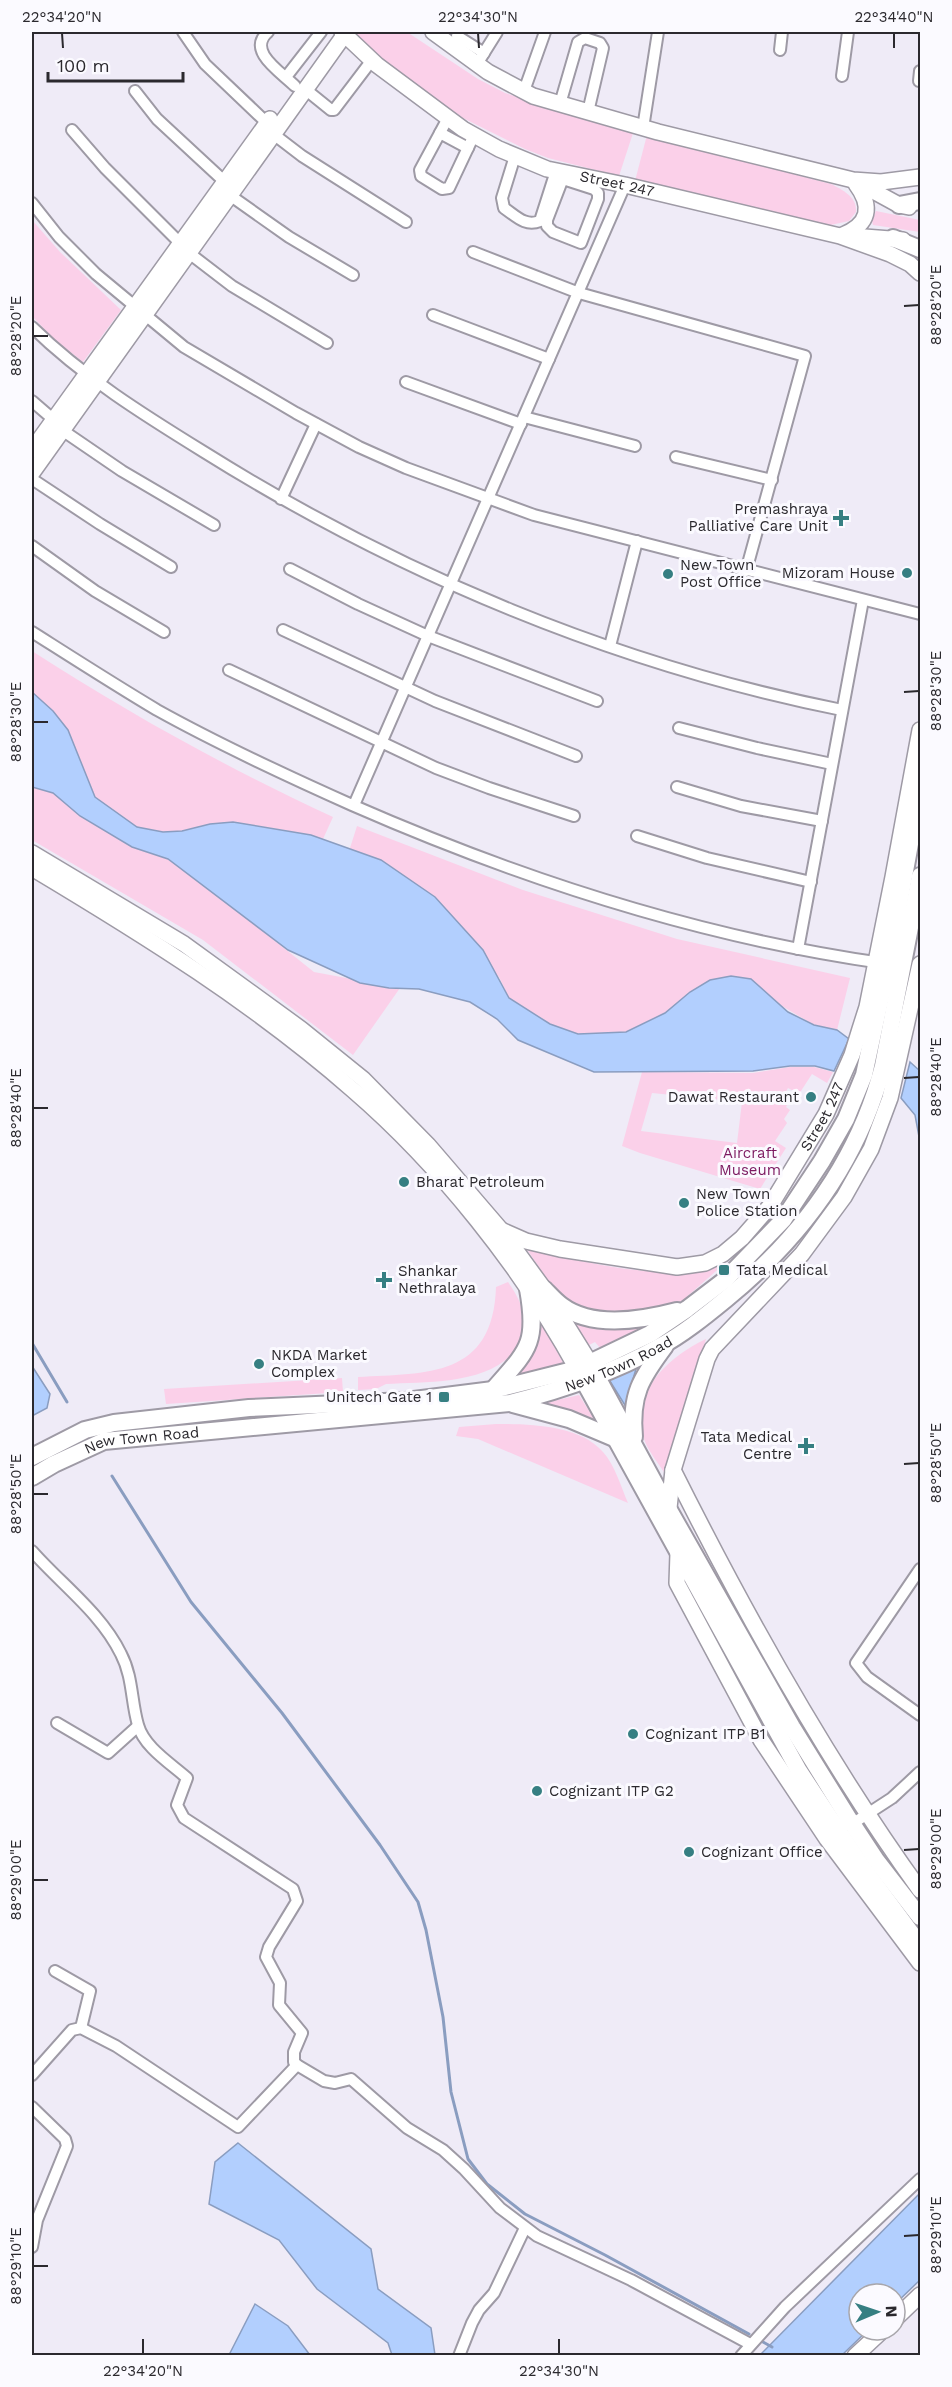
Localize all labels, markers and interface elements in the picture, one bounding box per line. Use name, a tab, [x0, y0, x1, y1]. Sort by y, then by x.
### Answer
text: 22°34'20"N	[22, 8, 102, 26]
text: 22°34'30"N	[438, 8, 518, 26]
text: 22°34'40"N	[854, 8, 934, 26]
scale bar	[48, 45, 183, 83]
text: 100 m	[57, 55, 110, 76]
street label: Street 247	[578, 167, 656, 201]
text: 88°28'20"E	[927, 265, 945, 345]
text: 88°28'20"E	[7, 296, 25, 376]
place label: Premashraya Palliative Care Unit	[689, 500, 829, 535]
marker: Premashraya Palliative Care Unit	[832, 509, 850, 527]
place label: New Town Post Office	[680, 556, 761, 591]
place label: Mizoram House	[782, 564, 895, 582]
marker: Mizoram House	[900, 566, 914, 580]
marker: New Town Post Office	[661, 567, 675, 581]
text: 88°28'30"E	[927, 651, 945, 731]
text: 88°28'30"E	[7, 682, 25, 762]
text: 88°28'40"E	[927, 1037, 945, 1117]
text: 88°28'40"E	[7, 1068, 25, 1148]
street label: Street 247	[797, 1080, 848, 1154]
place label: Dawat Restaurant	[668, 1088, 800, 1106]
marker: Dawat Restaurant	[804, 1090, 818, 1104]
park label: Aircraft Museum	[719, 1144, 781, 1179]
place label: Bharat Petroleum	[416, 1173, 544, 1191]
marker: Bharat Petroleum	[397, 1175, 411, 1189]
place label: New Town Police Station	[696, 1185, 797, 1220]
marker: New Town Police Station	[677, 1196, 691, 1210]
place label: Tata Medical	[736, 1261, 828, 1279]
place label: Shankar Nethralaya	[398, 1262, 476, 1297]
marker: Tata Medical	[717, 1263, 731, 1277]
marker: Shankar Nethralaya	[375, 1271, 393, 1289]
street label: New Town Road	[562, 1332, 676, 1396]
place label: NKDA Market Complex	[271, 1346, 368, 1381]
marker: NKDA Market Complex	[252, 1357, 266, 1371]
place label: Unitech Gate 1	[326, 1388, 432, 1406]
marker: Unitech Gate 1	[437, 1390, 451, 1404]
street label: New Town Road	[81, 1423, 200, 1458]
text: 88°28'50"E	[927, 1423, 945, 1503]
place label: Tata Medical Centre	[700, 1428, 792, 1463]
marker: Tata Medical Centre	[797, 1437, 815, 1455]
text: 88°28'50"E	[7, 1454, 25, 1534]
place label: Cognizant ITP B1	[645, 1725, 766, 1743]
marker: Cognizant ITP B1	[626, 1727, 640, 1741]
place label: Cognizant ITP G2	[549, 1782, 674, 1800]
marker: Cognizant ITP G2	[530, 1784, 544, 1798]
text: 88°29'00"E	[927, 1808, 945, 1890]
text: 88°29'00"E	[7, 1839, 25, 1921]
place label: Cognizant Office	[701, 1843, 823, 1861]
marker: Cognizant Office	[682, 1845, 696, 1859]
text: 88°29'10"E	[927, 2196, 945, 2274]
text: 88°29'10"E	[7, 2227, 25, 2305]
north arrow	[847, 2282, 907, 2342]
text: N	[882, 2305, 901, 2318]
text: 22°34'20"N	[103, 2362, 183, 2380]
text: 22°34'30"N	[519, 2362, 599, 2380]

